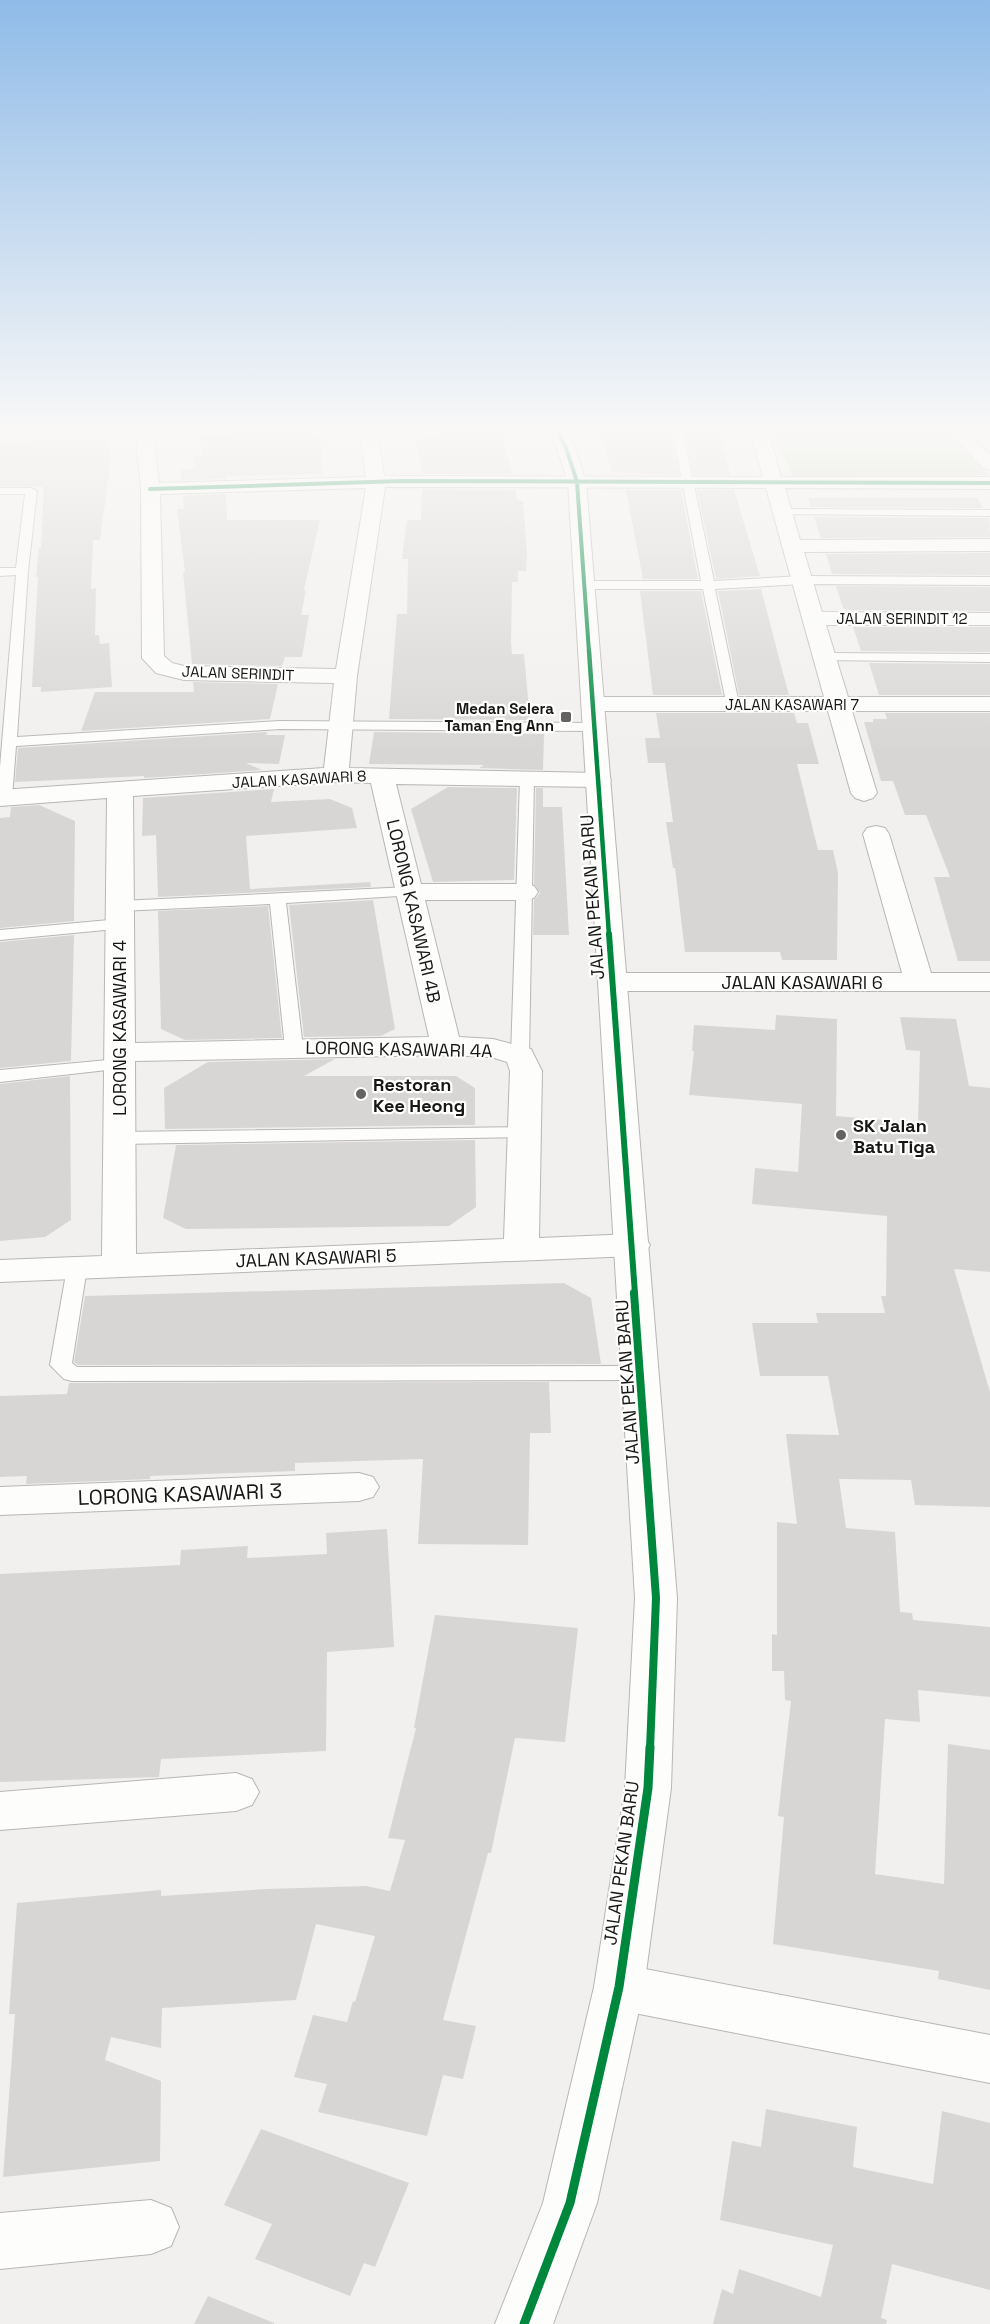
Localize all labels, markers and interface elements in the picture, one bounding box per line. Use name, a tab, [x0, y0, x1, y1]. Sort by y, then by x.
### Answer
street label: JALAN SERINDIT 12	[836, 609, 968, 628]
street label: JALAN SERINDIT	[181, 662, 295, 684]
street label: JALAN KASAWARI 7	[725, 695, 859, 714]
place label: Medan Selera Taman Eng Ann	[445, 699, 554, 735]
marker: Medan Selera Taman Eng Ann	[559, 710, 573, 724]
street label: JALAN KASAWARI 8	[231, 766, 367, 792]
street label: JALAN PEKAN BARU	[575, 814, 609, 980]
street label: LORONG KASAWARI 4B	[382, 817, 446, 1005]
street label: LORONG KASAWARI 4	[108, 940, 131, 1116]
street label: JALAN KASAWARI 6	[721, 971, 883, 994]
street label: LORONG KASAWARI 4A	[305, 1036, 493, 1062]
place label: Restoran Kee Heong	[373, 1073, 465, 1117]
marker: Restoran Kee Heong	[354, 1087, 368, 1101]
place label: SK Jalan Batu Tiga	[853, 1114, 936, 1158]
marker: SK Jalan Batu Tiga	[834, 1128, 848, 1142]
street label: JALAN KASAWARI 5	[235, 1244, 397, 1272]
street label: JALAN PEKAN BARU	[610, 1299, 644, 1465]
street label: LORONG KASAWARI 3	[77, 1477, 283, 1511]
street label: JALAN PEKAN BARU	[598, 1779, 644, 1947]

